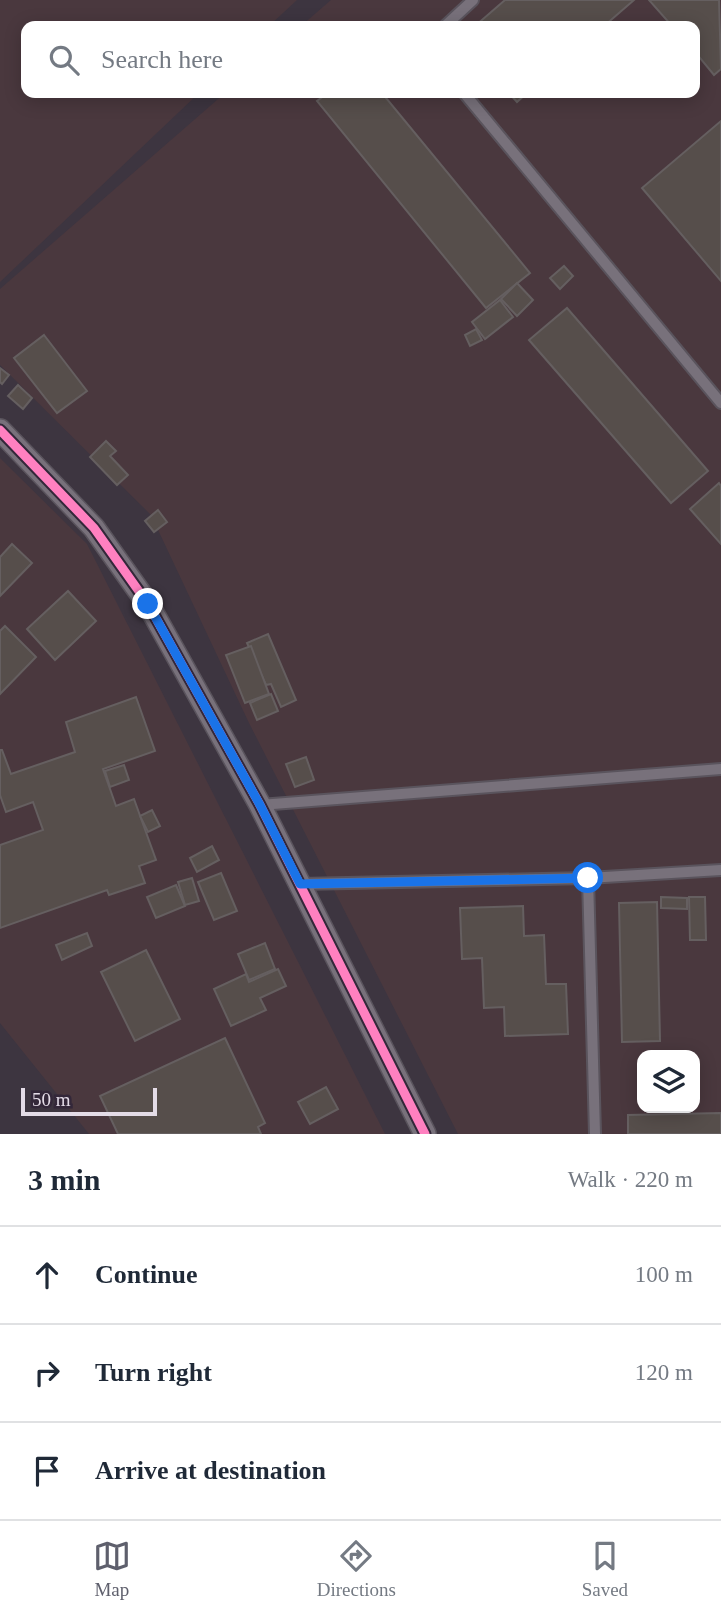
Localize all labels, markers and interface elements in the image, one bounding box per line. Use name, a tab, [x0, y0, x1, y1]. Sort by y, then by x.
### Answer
search box	[21, 21, 700, 98]
icon: search	[45, 41, 83, 79]
text: Search here	[101, 45, 223, 74]
route end	[132, 588, 163, 619]
route start	[572, 862, 603, 893]
map controls	[637, 1050, 700, 1113]
button: layers	[637, 1050, 700, 1113]
scale bar	[21, 1085, 158, 1117]
text: 50 m	[32, 1089, 71, 1110]
text: 3 min	[28, 1163, 101, 1196]
text: Walk · 220 m	[568, 1167, 693, 1192]
icon: ahead	[28, 1256, 66, 1294]
text: Continue	[95, 1260, 198, 1289]
text: 100 m	[635, 1262, 693, 1287]
icon: right	[28, 1354, 66, 1392]
text: Turn right	[95, 1358, 212, 1387]
text: 120 m	[635, 1360, 693, 1385]
icon: arrive	[28, 1452, 66, 1490]
text: Arrive at destination	[95, 1456, 326, 1485]
tab: Map	[93, 1537, 131, 1601]
tab: Directions	[317, 1537, 396, 1601]
tab: Saved	[582, 1537, 628, 1601]

